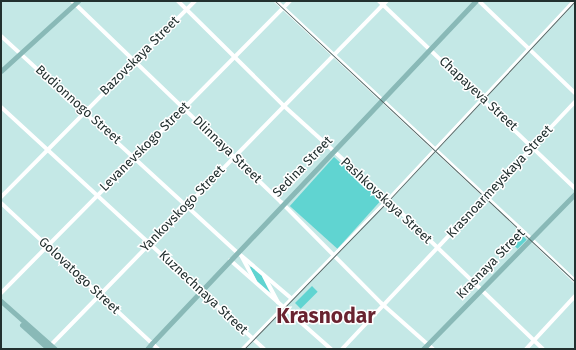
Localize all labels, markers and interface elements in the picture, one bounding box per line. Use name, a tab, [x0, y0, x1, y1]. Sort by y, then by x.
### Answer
street label: Bazovskaya Street	[97, 13, 183, 99]
street label: Chapayeva Street	[436, 54, 520, 134]
street label: Budionnogo Street	[32, 62, 124, 148]
street label: Levanevskogo Street	[97, 99, 193, 195]
street label: Dlinnaya Street	[189, 113, 265, 187]
street label: Krasnoarmeyskaya Street	[444, 122, 556, 242]
street label: Sedina Street	[270, 133, 336, 201]
street label: Pashkovskaya Street	[337, 155, 435, 247]
street label: Yankovskogo Street	[138, 162, 228, 256]
street label: Krasnaya Street	[454, 226, 528, 302]
street label: Golovatogo Street	[35, 234, 123, 318]
street label: Kuznechnaya Street	[155, 248, 251, 338]
district label: Krasnodar	[276, 303, 376, 329]

